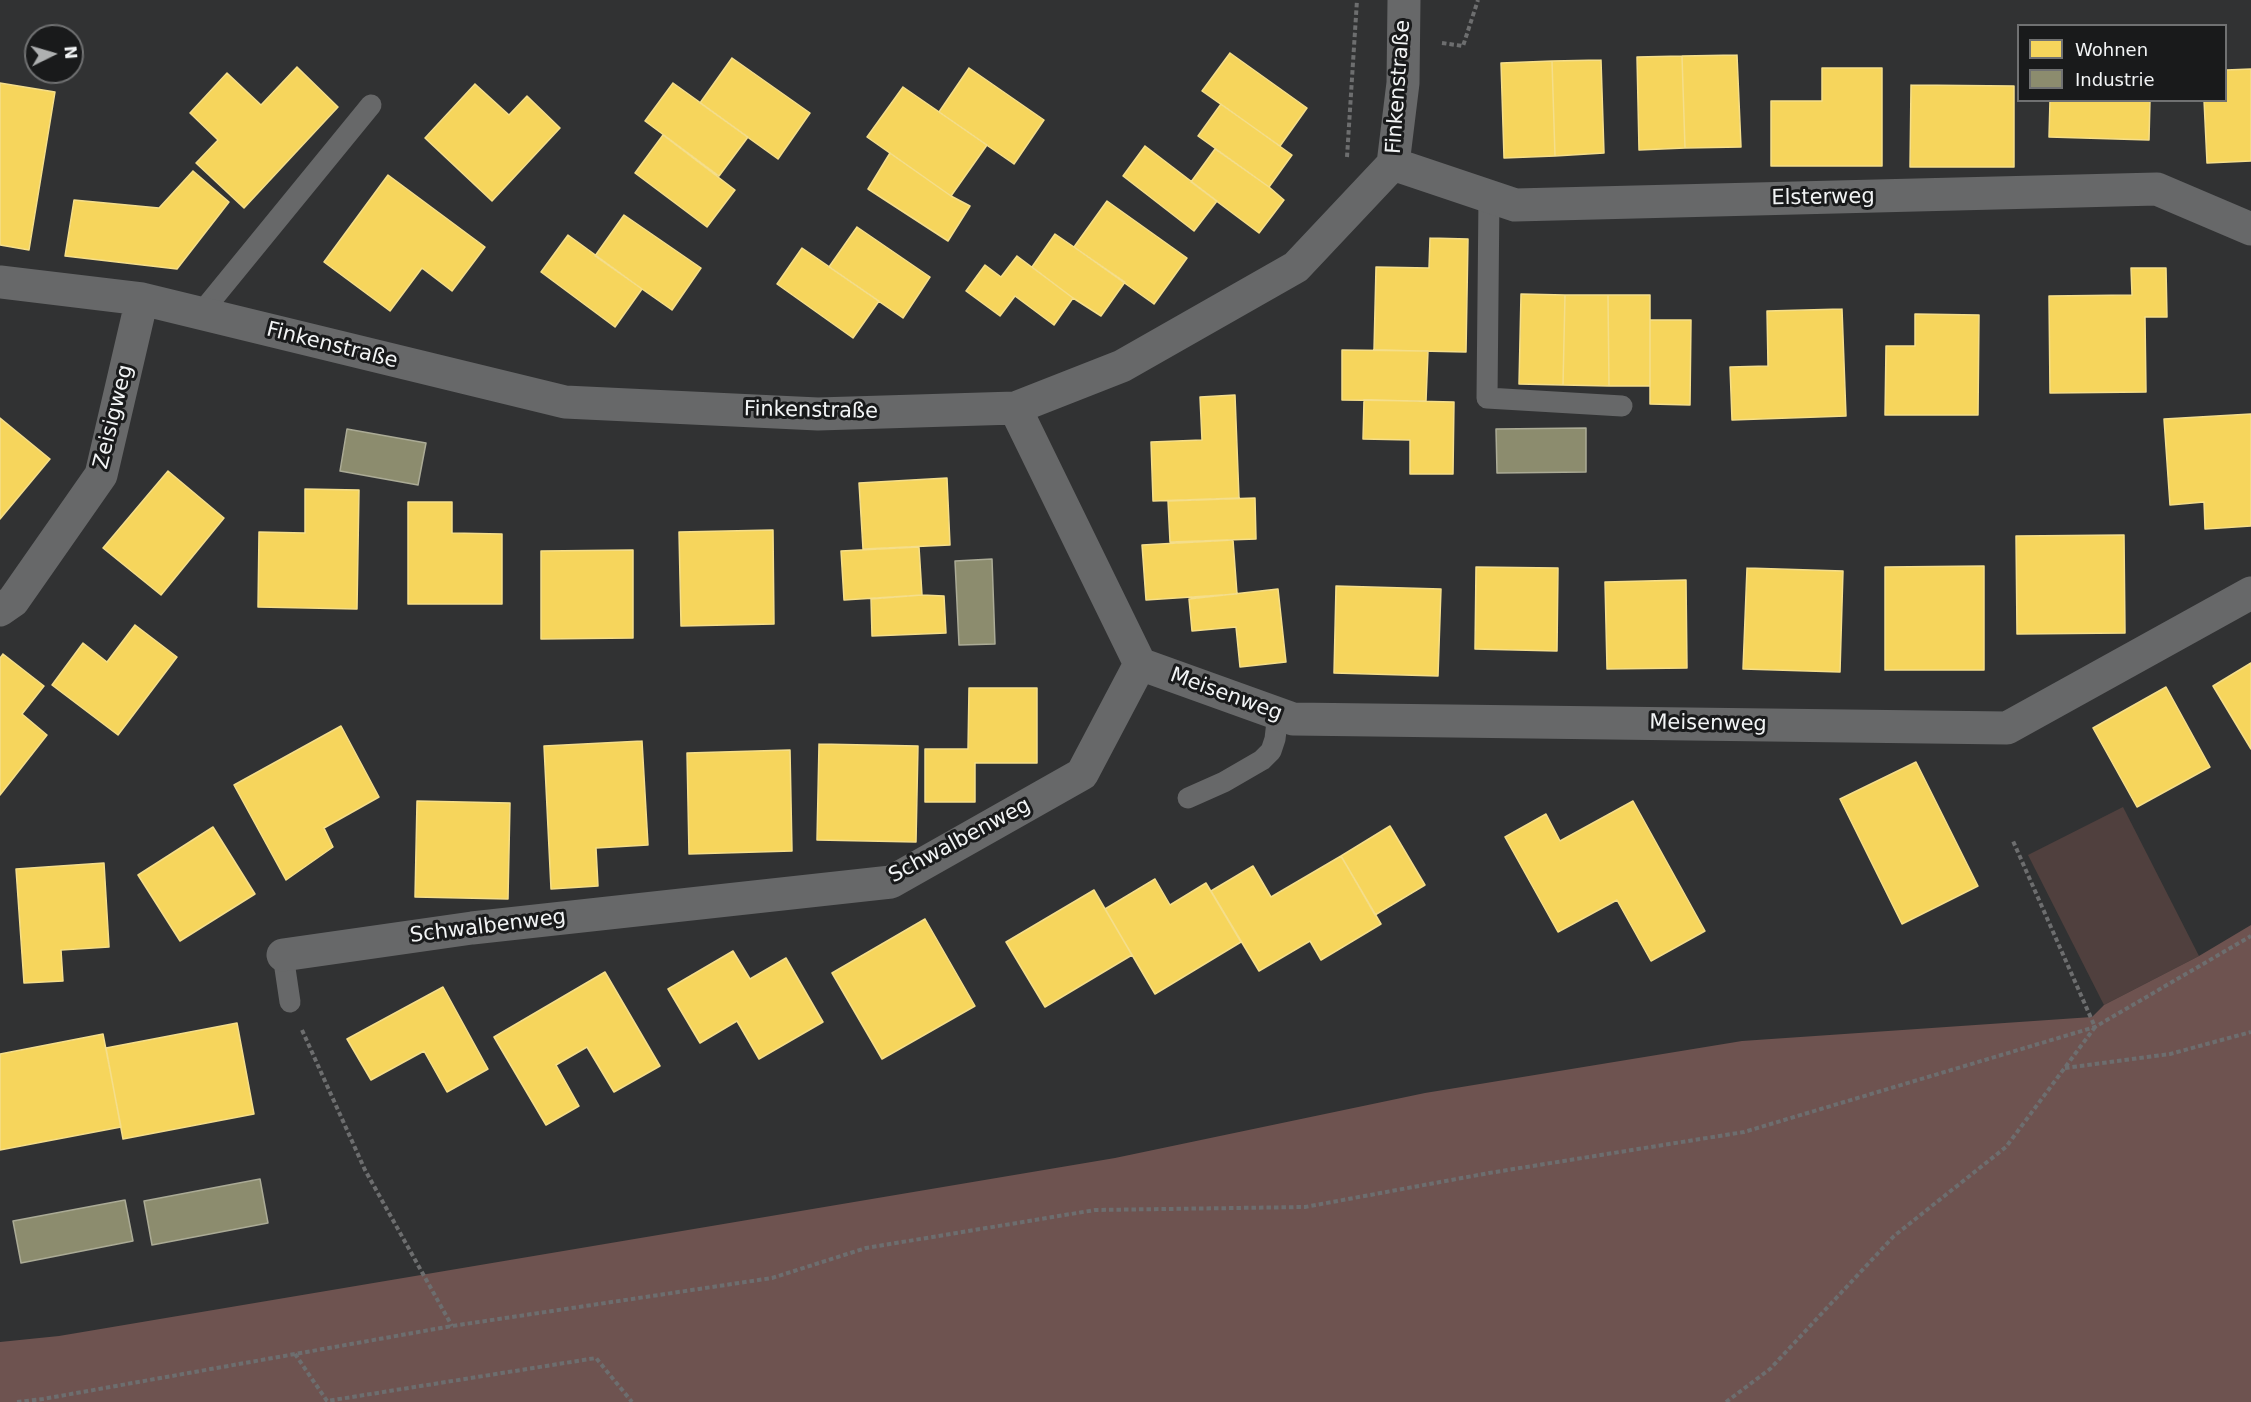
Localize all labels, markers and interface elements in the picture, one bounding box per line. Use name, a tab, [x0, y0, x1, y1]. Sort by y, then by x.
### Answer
street label: Finkenstraße	[1382, 19, 1416, 155]
north arrow	[24, 24, 84, 84]
legend	[2017, 24, 2227, 102]
text: Wohnen	[2075, 39, 2148, 60]
text: N	[60, 45, 80, 60]
text: Industrie	[2075, 69, 2154, 90]
street label: Elsterweg	[1771, 185, 1875, 211]
street label: Finkenstraße	[264, 318, 400, 374]
street label: Zeisigweg	[89, 362, 139, 472]
street label: Finkenstraße	[744, 397, 878, 425]
street label: Meisenweg	[1166, 663, 1286, 727]
street label: Meisenweg	[1649, 710, 1767, 738]
street label: Schwalbenweg	[885, 793, 1035, 889]
street label: Schwalbenweg	[409, 905, 567, 949]

